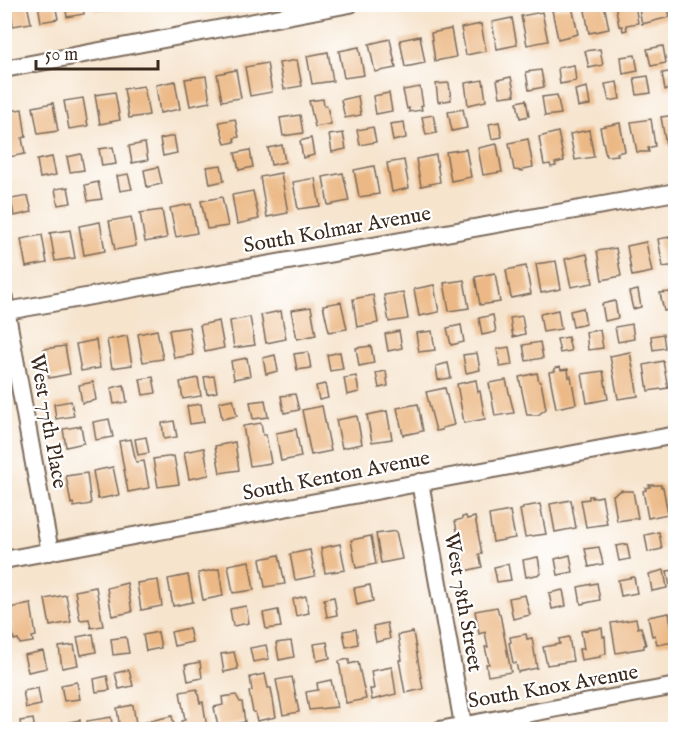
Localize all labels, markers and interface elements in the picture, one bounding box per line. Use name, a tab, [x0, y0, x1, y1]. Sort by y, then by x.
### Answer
scale bar	[36, 33, 158, 71]
text: 50 m	[45, 44, 78, 67]
street label: South Kolmar Avenue	[241, 201, 433, 260]
street label: West 77th Place	[22, 352, 73, 491]
street label: South Kenton Avenue	[240, 445, 433, 508]
street label: West 78th Street	[437, 530, 488, 674]
street label: South Knox Avenue	[466, 659, 641, 716]

